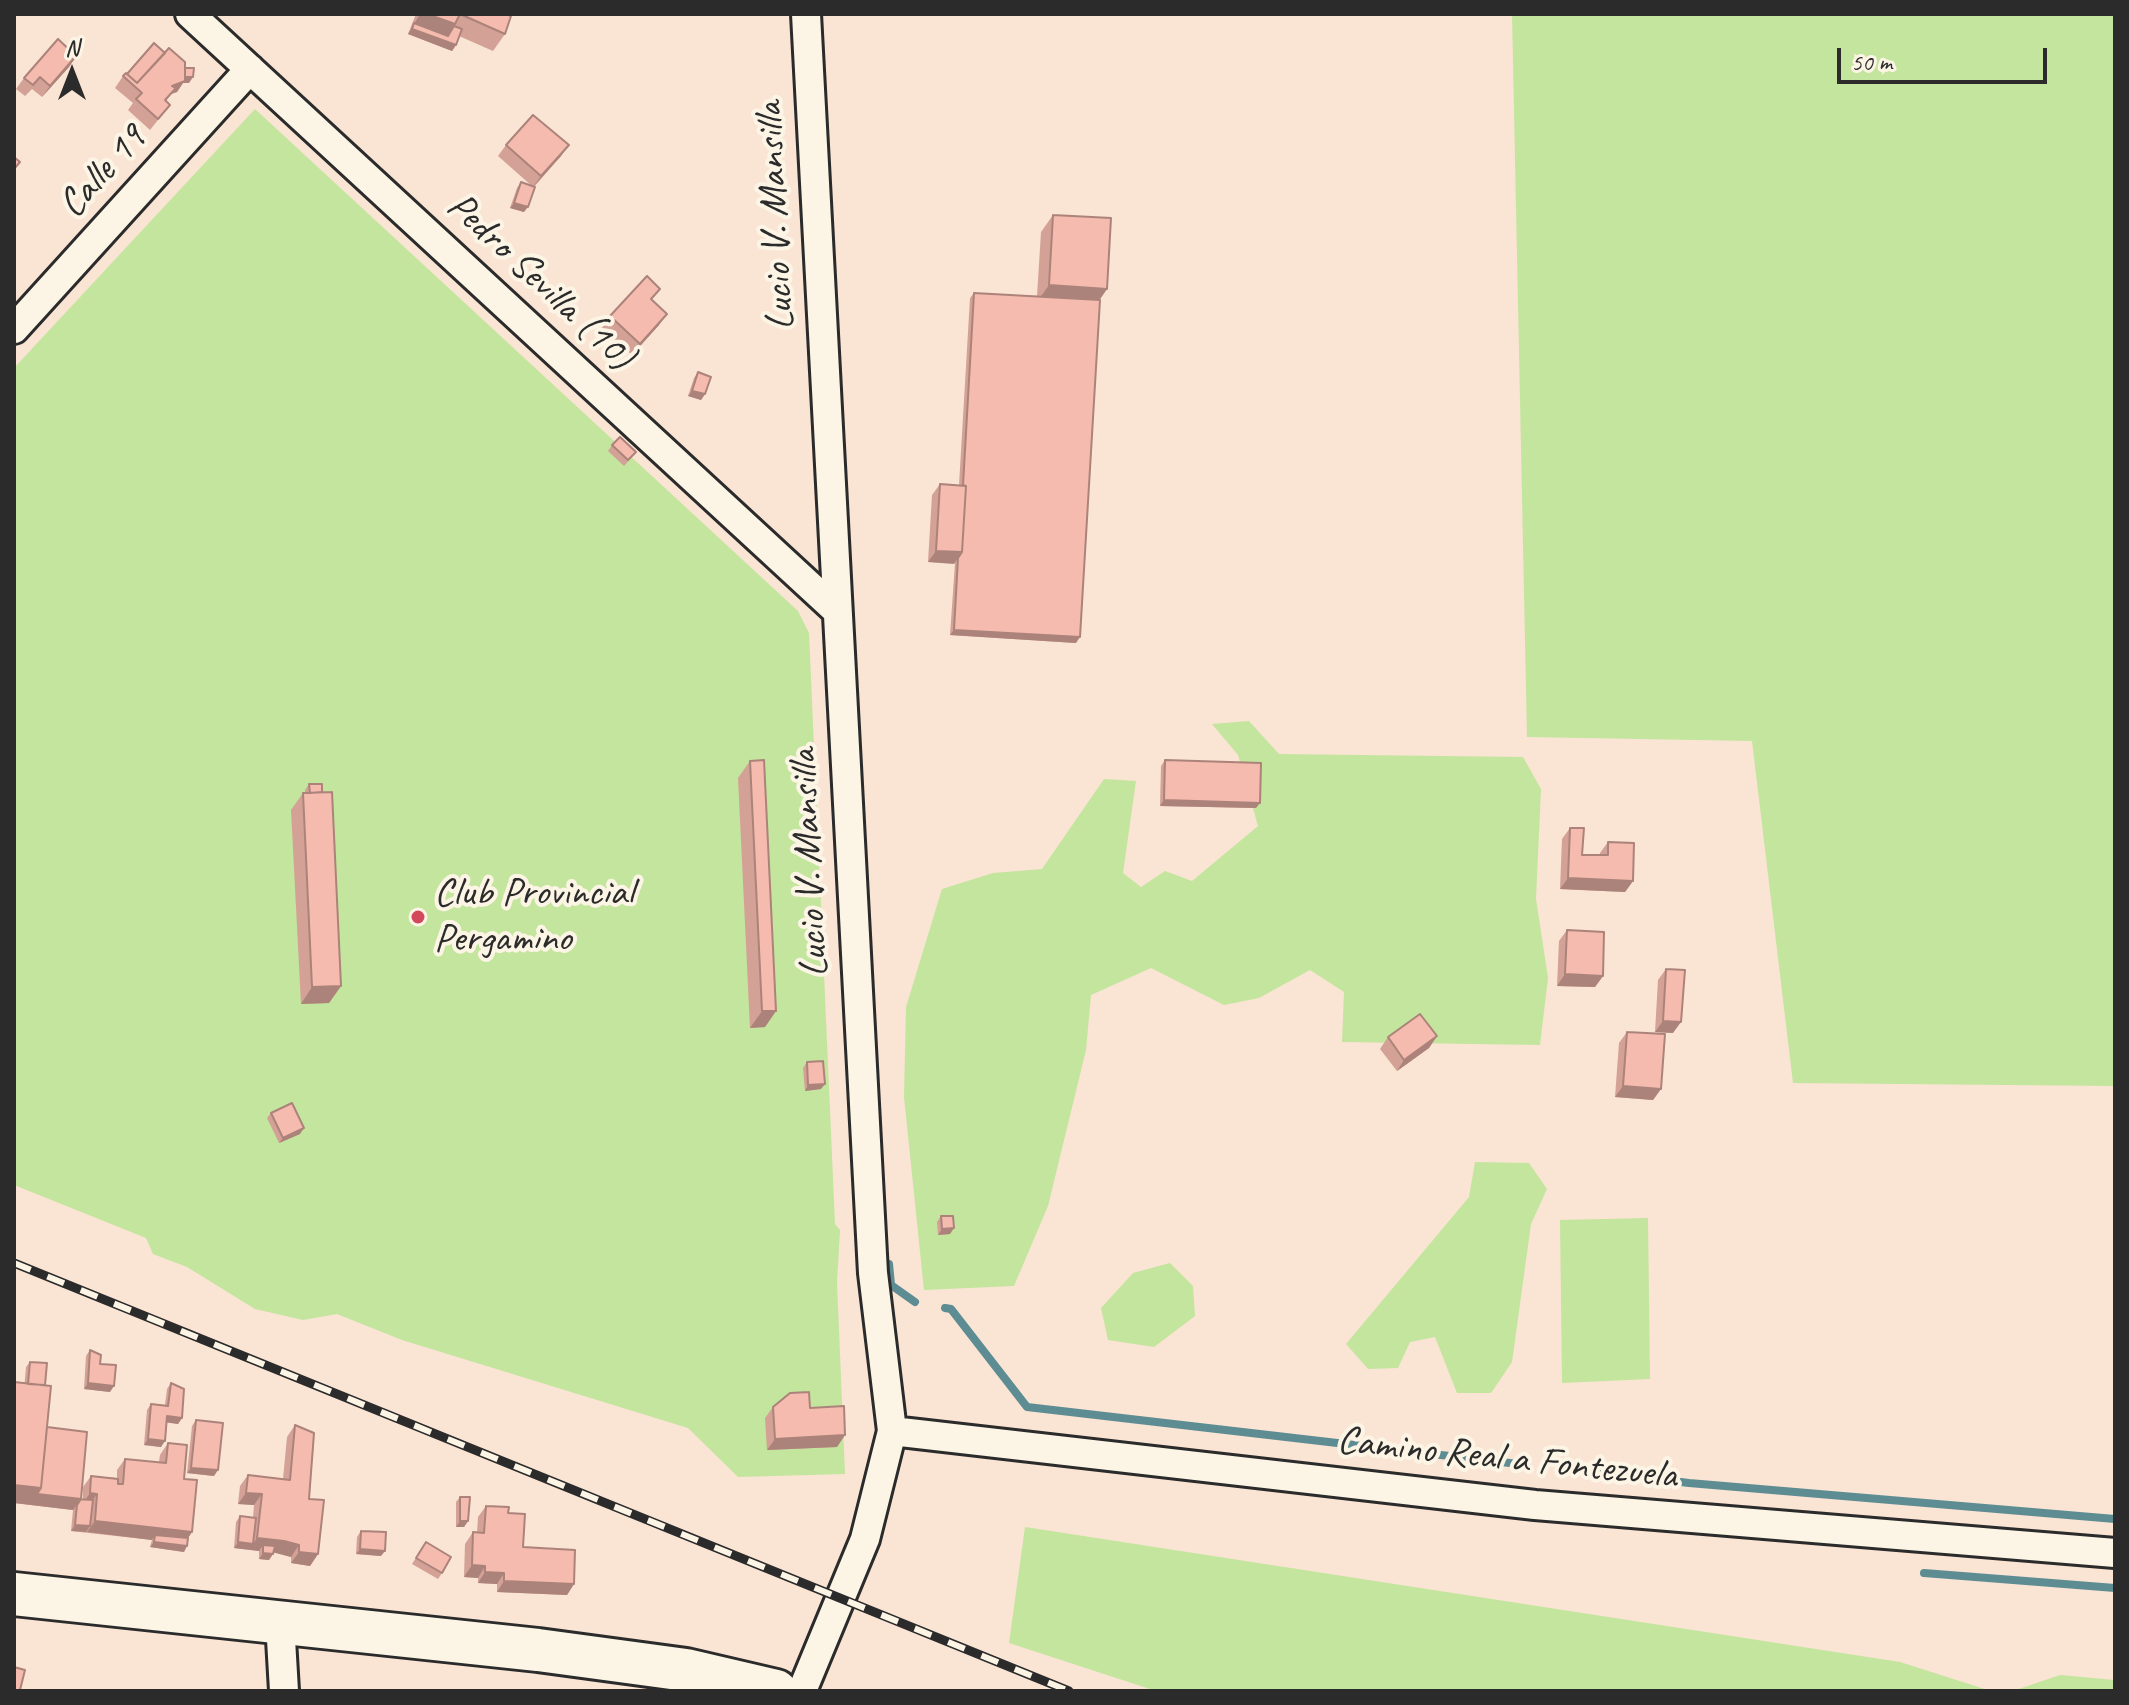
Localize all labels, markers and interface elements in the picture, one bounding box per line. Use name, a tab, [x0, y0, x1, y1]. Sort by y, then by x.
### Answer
north arrow	[32, 32, 112, 112]
scale bar	[1841, 32, 2051, 82]
text: N	[65, 34, 79, 62]
text: 50 m	[1851, 47, 1892, 77]
street label: Lucio V. Mansilla	[746, 101, 806, 331]
street label: Calle 19	[49, 116, 157, 228]
street label: Pedro Sevilla (10)	[436, 183, 644, 381]
street label: Lucio V. Mansilla	[780, 748, 840, 978]
place label: Club Provincial Pergamino	[434, 870, 633, 964]
marker: Club Provincial Pergamino	[409, 908, 427, 926]
street label: Camino Real a Fontezuela	[1335, 1417, 1679, 1501]

